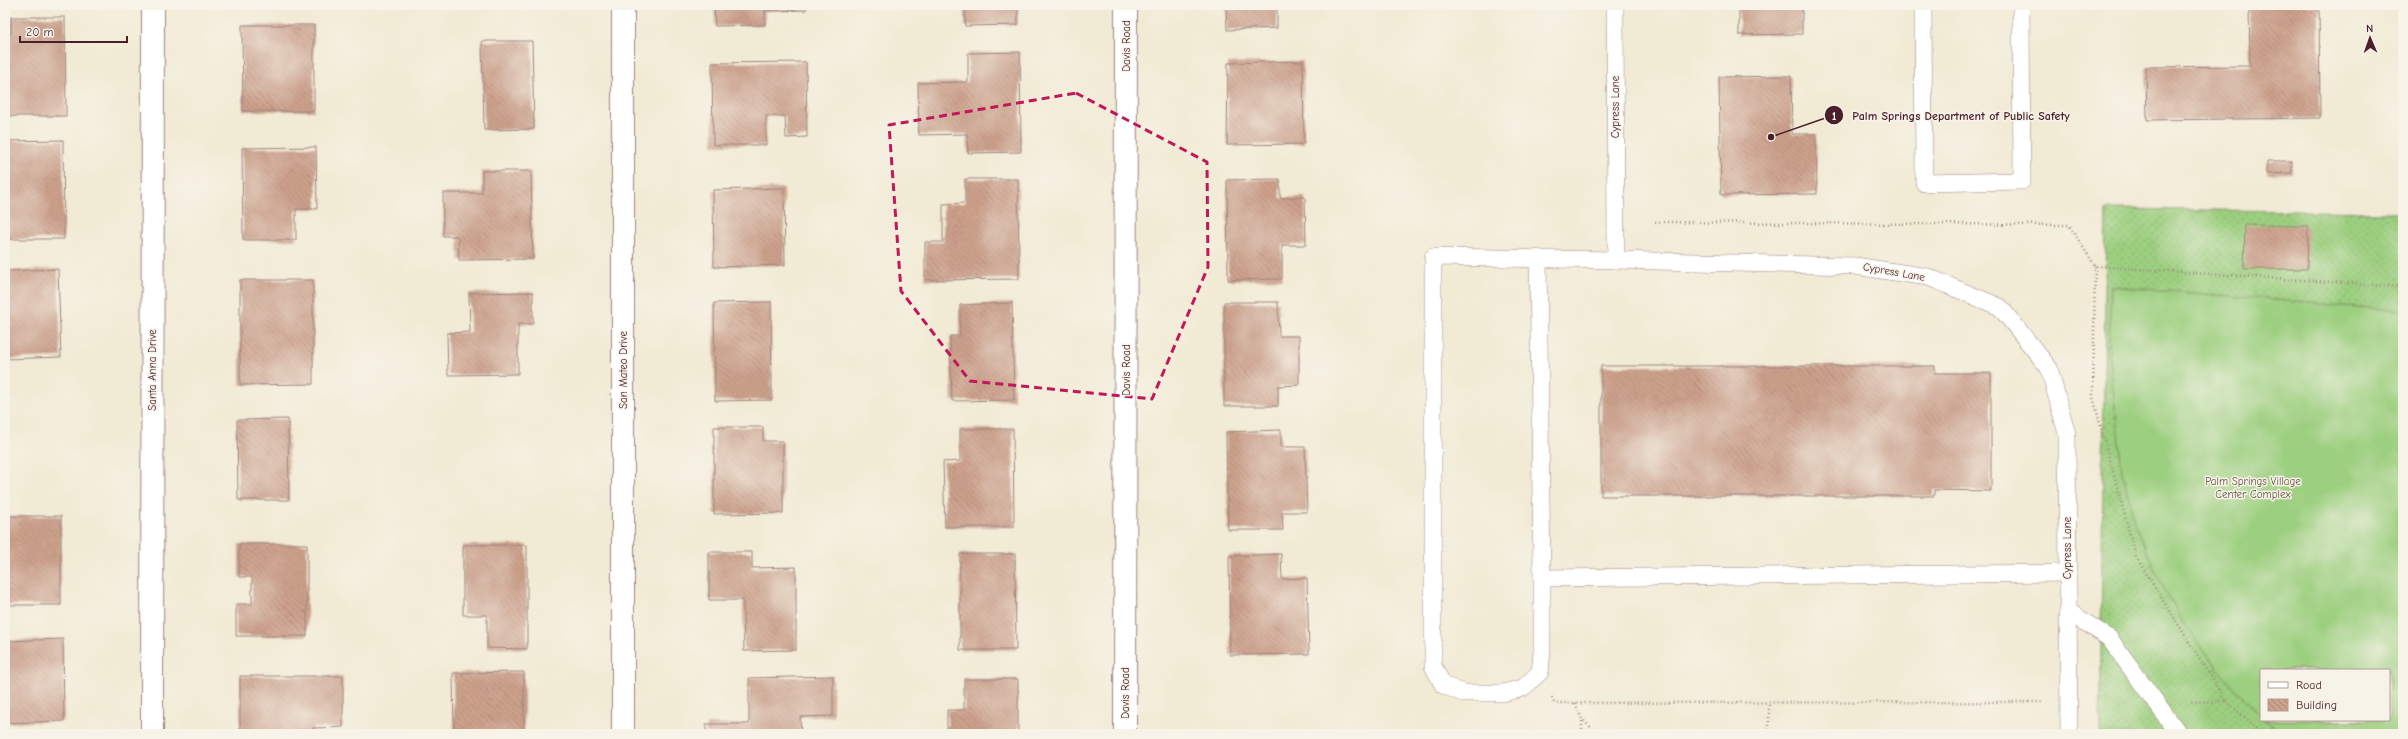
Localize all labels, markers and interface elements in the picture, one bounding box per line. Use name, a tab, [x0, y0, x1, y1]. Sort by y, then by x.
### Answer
scale bar	[20, 18, 127, 44]
north arrow	[2350, 18, 2390, 58]
street label: Davis Road	[1120, 20, 1133, 72]
text: N	[2366, 22, 2373, 35]
text: 20 m	[26, 25, 54, 39]
street label: Cypress Lane	[1609, 75, 1622, 138]
callout: Palm Springs Department of Public Safety	[1824, 103, 2078, 127]
text: 1	[1832, 109, 1837, 123]
text: Palm Springs Department of Public Safety	[1852, 109, 2070, 123]
street label: Cypress Lane	[1862, 260, 1926, 284]
street label: Santa Anna Drive	[146, 329, 159, 411]
street label: San Mateo Drive	[617, 331, 630, 409]
street label: Davis Road	[1120, 344, 1133, 396]
park label: Palm Springs Village Center Complex	[2205, 475, 2301, 501]
street label: Cypress Lane	[2061, 516, 2074, 579]
street label: Davis Road	[1119, 667, 1132, 719]
legend	[2260, 669, 2390, 721]
text: Road	[2296, 678, 2322, 692]
text: Building	[2296, 698, 2337, 712]

